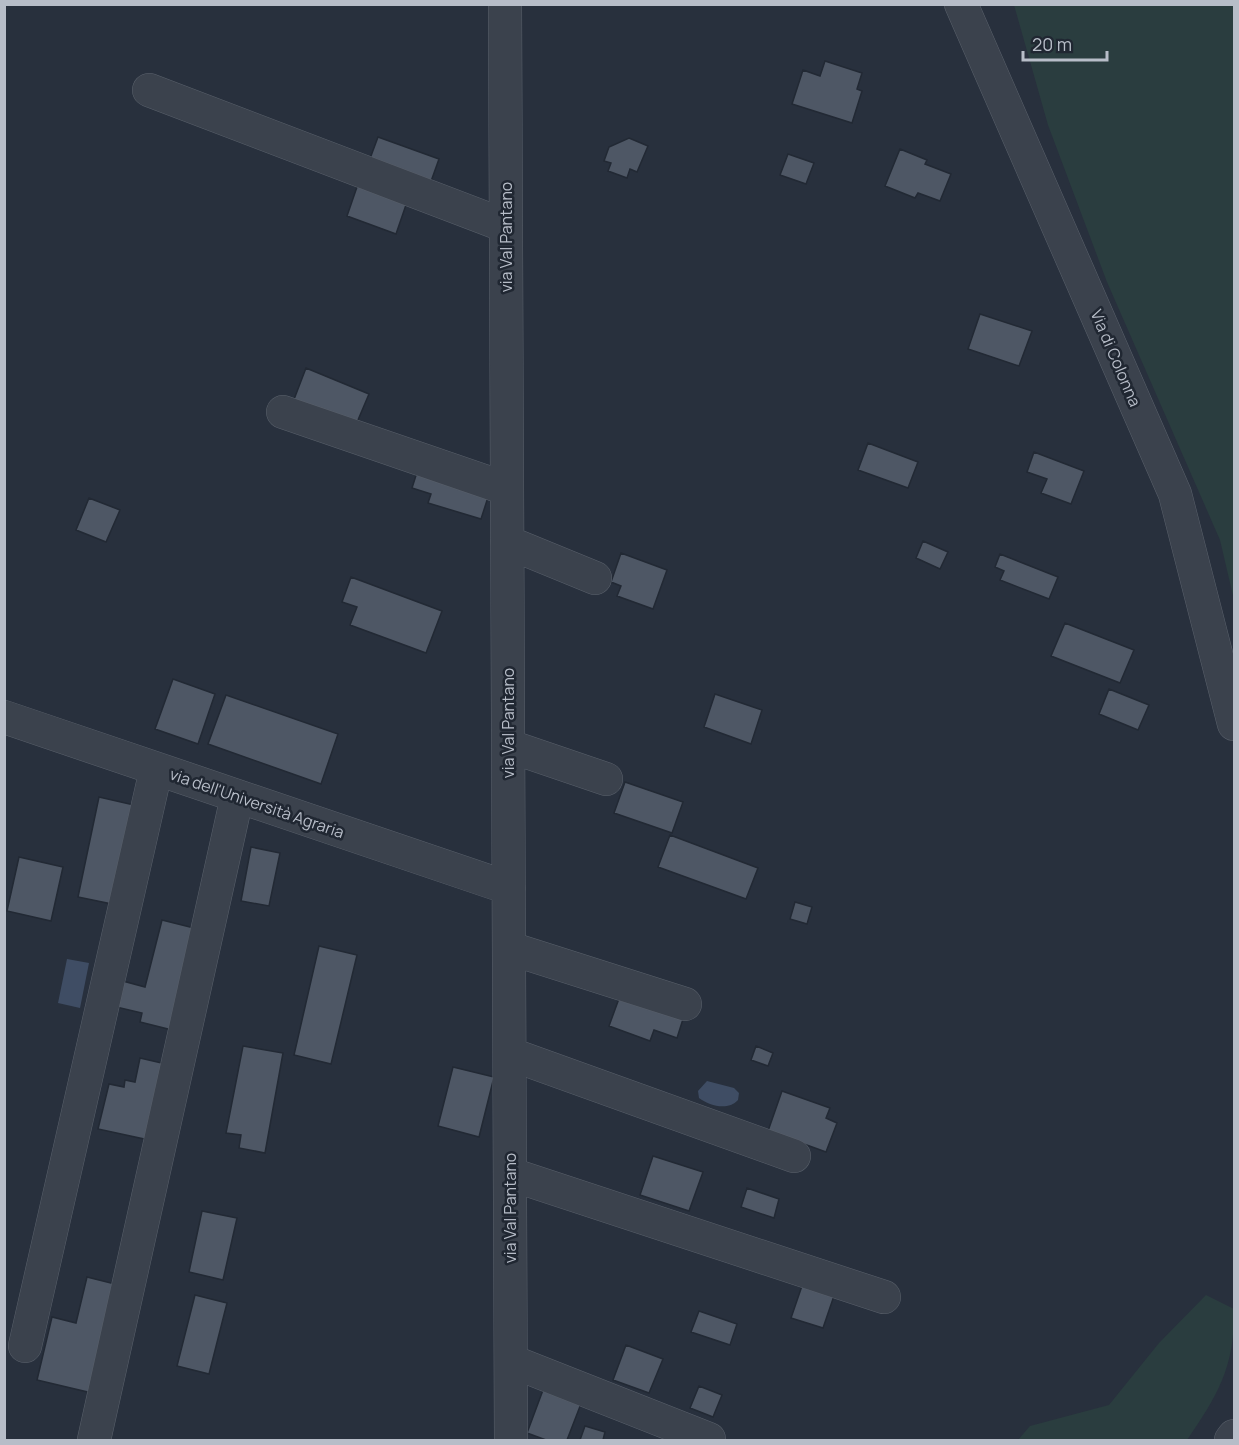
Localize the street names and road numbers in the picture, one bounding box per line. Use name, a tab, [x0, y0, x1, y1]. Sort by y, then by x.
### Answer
street label: via Val Pantano	[495, 182, 517, 292]
street label: Via di Colonna	[1086, 306, 1146, 410]
street label: via Val Pantano	[497, 668, 519, 778]
street label: via dell'Università Agraria	[167, 763, 347, 843]
street label: via Val Pantano	[499, 1153, 521, 1263]

